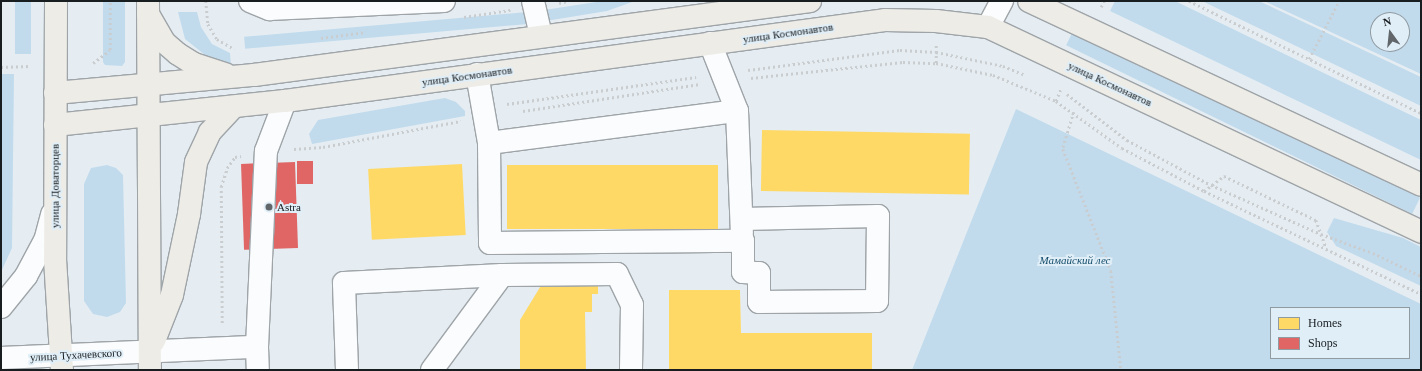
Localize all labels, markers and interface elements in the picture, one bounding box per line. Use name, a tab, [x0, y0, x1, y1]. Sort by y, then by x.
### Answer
north arrow	[1370, 12, 1410, 52]
text: N	[1382, 15, 1393, 28]
street label: улица Космонавтов	[742, 20, 834, 46]
street label: улица Космонавтов	[1066, 59, 1154, 109]
street label: улица Космонавтов	[421, 63, 513, 89]
street label: улица Доваторцев	[48, 144, 62, 228]
place label: Astra	[277, 200, 301, 214]
marker: Astra	[264, 202, 274, 212]
park label: Мамайский лес	[1040, 253, 1110, 267]
legend	[1270, 307, 1410, 359]
text: Homes	[1308, 316, 1342, 330]
text: Shops	[1308, 336, 1337, 350]
street label: улица Тухачевского	[30, 346, 122, 364]

